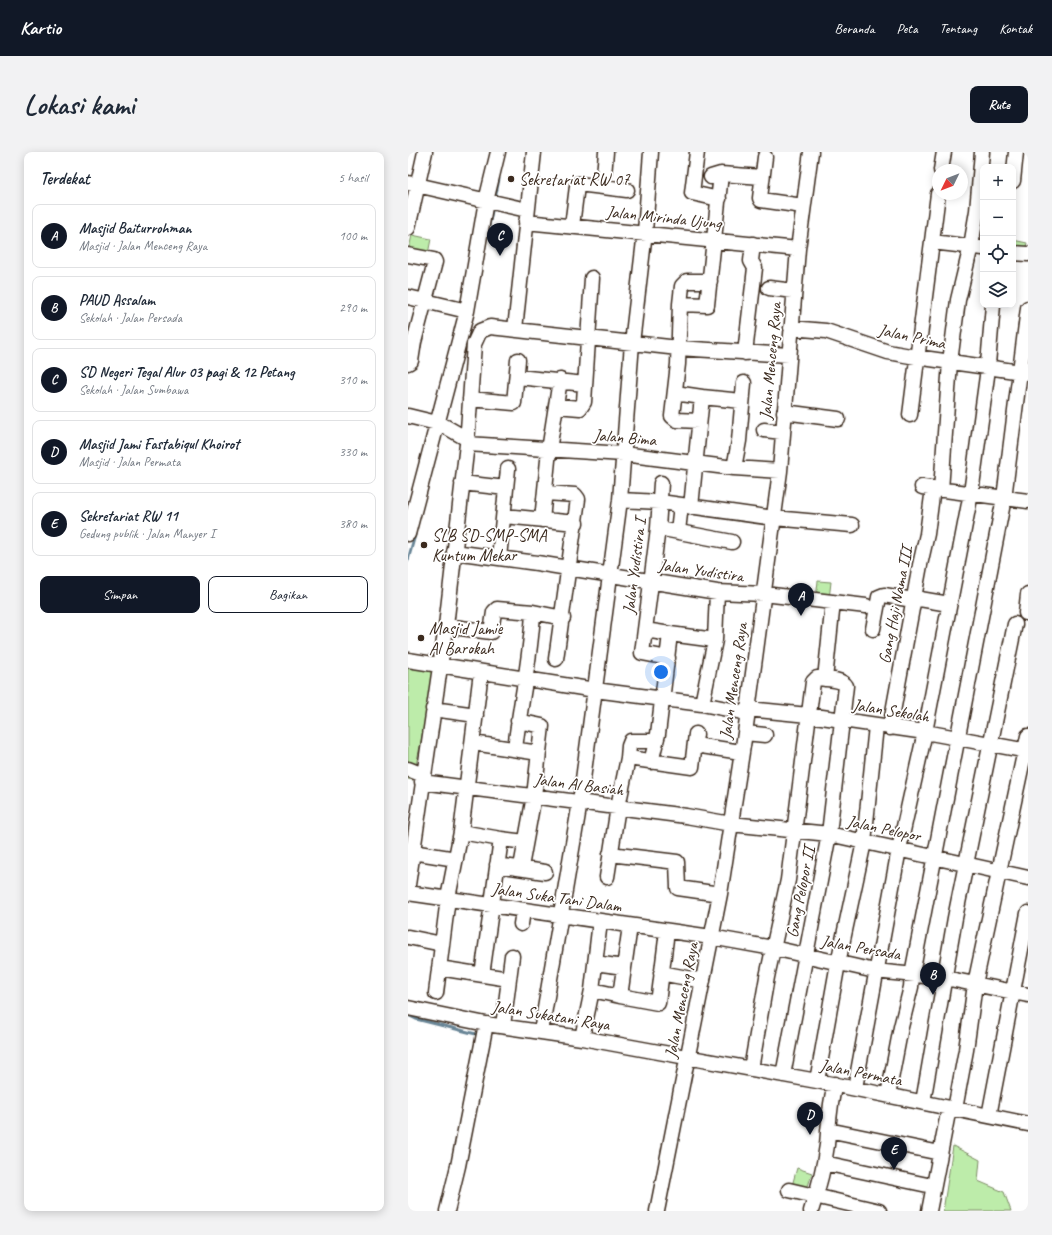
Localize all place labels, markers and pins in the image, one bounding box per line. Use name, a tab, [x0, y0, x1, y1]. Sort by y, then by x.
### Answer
place label: Sekretariat RW 07	[519, 169, 631, 190]
marker: Sekretariat RW 07	[506, 174, 516, 184]
pin: C	[487, 223, 513, 256]
place label: SLB SD-SMP-SMA Kuntum Mekar	[432, 525, 548, 566]
marker: SLB SD-SMP-SMA Kuntum Mekar	[419, 540, 429, 550]
pin: A	[788, 583, 814, 616]
place label: Masjid Jamie Al Barokah	[429, 618, 504, 659]
marker: Masjid Jamie Al Barokah	[416, 633, 426, 643]
pin: B	[920, 962, 946, 995]
pin: D	[797, 1102, 823, 1135]
pin: E	[881, 1137, 907, 1170]

